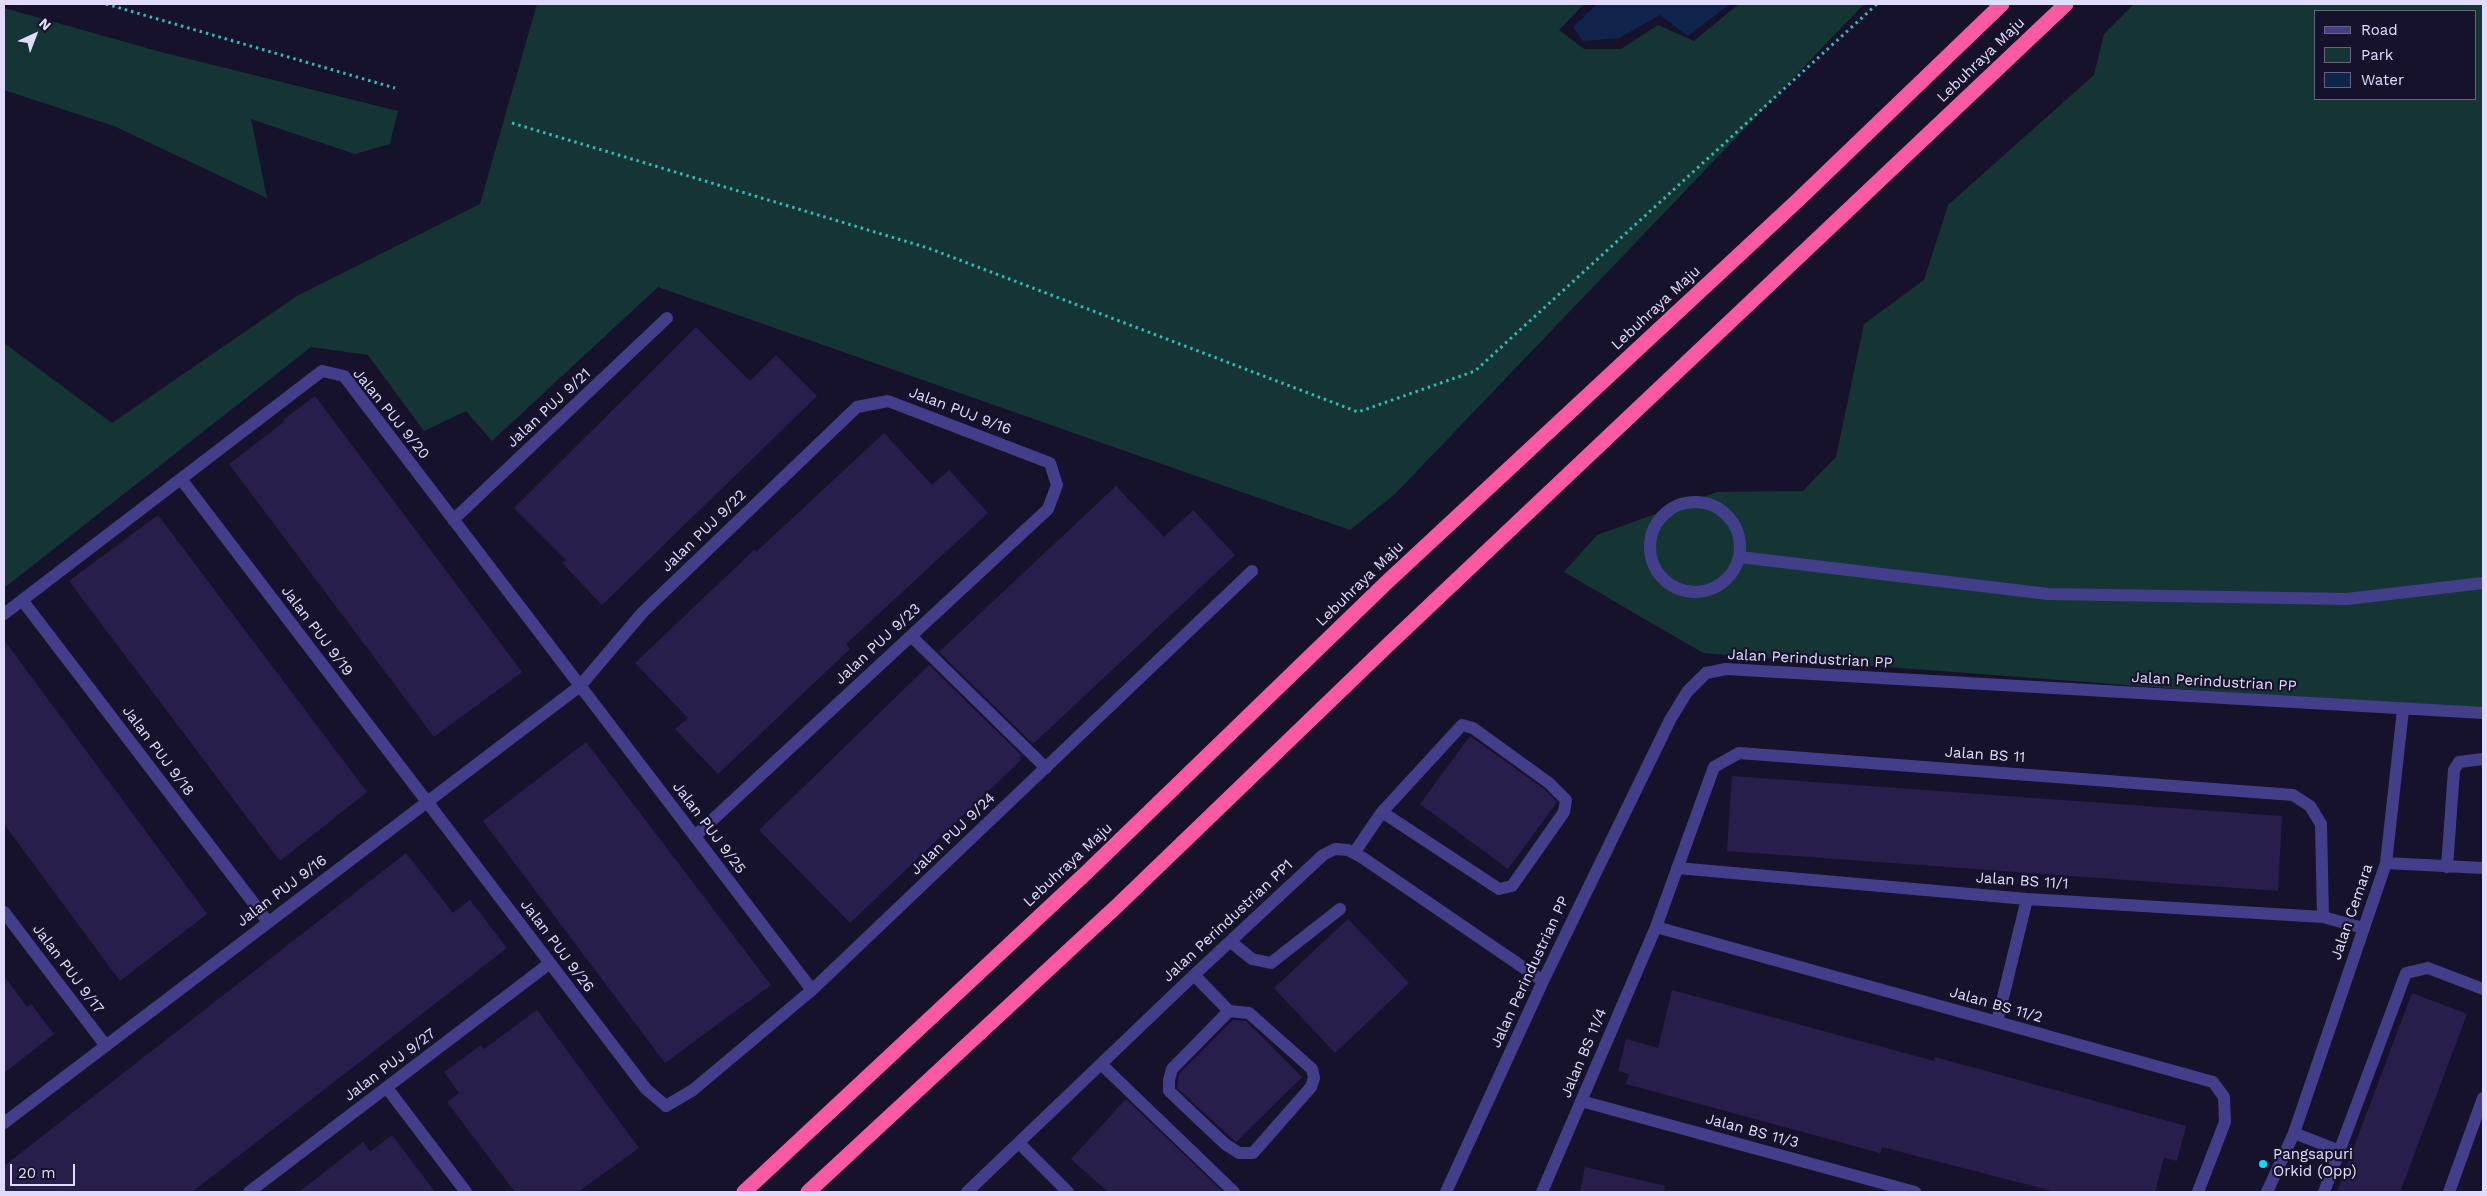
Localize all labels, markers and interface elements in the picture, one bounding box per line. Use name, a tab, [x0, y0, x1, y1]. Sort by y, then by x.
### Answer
north arrow	[10, 10, 60, 60]
legend	[2314, 10, 2477, 100]
street label: Lebuhraya Maju	[1933, 14, 2029, 106]
text: N	[36, 15, 54, 33]
text: Road	[2361, 21, 2398, 39]
text: Park	[2361, 46, 2393, 64]
text: Water	[2361, 71, 2404, 89]
street label: Lebuhraya Maju	[1608, 262, 1704, 354]
street label: Jalan PUJ 9/20	[349, 365, 433, 463]
street label: Jalan PUJ 9/21	[503, 365, 595, 451]
street label: Jalan PUJ 9/16	[906, 383, 1014, 439]
street label: Jalan PUJ 9/22	[658, 486, 750, 576]
street label: Lebuhraya Maju	[1312, 538, 1408, 630]
street label: Jalan PUJ 9/19	[277, 582, 357, 680]
street label: Jalan PUJ 9/23	[831, 600, 925, 688]
street label: Jalan Perindustrian PP	[1727, 646, 1893, 672]
street label: Jalan Perindustrian PP	[2131, 669, 2297, 695]
street label: Jalan PUJ 9/18	[118, 702, 198, 800]
street label: Jalan BS 11	[1944, 743, 2026, 767]
street label: Jalan PUJ 9/25	[669, 778, 749, 878]
street label: Jalan PUJ 9/24	[907, 789, 999, 879]
street label: Lebuhraya Maju	[1020, 819, 1116, 911]
street label: Jalan PUJ 9/16	[233, 851, 331, 931]
street label: Jalan Perindustrian PP1	[1159, 856, 1297, 986]
street label: Jalan Cemara	[2327, 862, 2377, 962]
street label: Jalan BS 11/1	[1975, 869, 2069, 893]
street label: Jalan Perindustrian PP	[1487, 893, 1573, 1051]
street label: Jalan PUJ 9/26	[516, 896, 598, 996]
street label: Jalan PUJ 9/17	[28, 921, 108, 1017]
street label: Jalan BS 11/2	[1948, 983, 2044, 1027]
street label: Jalan BS 11/4	[1557, 1006, 1611, 1100]
street label: Jalan PUJ 9/27	[341, 1025, 439, 1105]
street label: Jalan BS 11/3	[1703, 1110, 1801, 1152]
place label: Pangsapuri Orkid (Opp)	[2273, 1146, 2356, 1181]
scale bar	[12, 1154, 78, 1186]
marker: Pangsapuri Orkid (Opp)	[2257, 1158, 2269, 1170]
text: 20 m	[18, 1164, 56, 1182]

